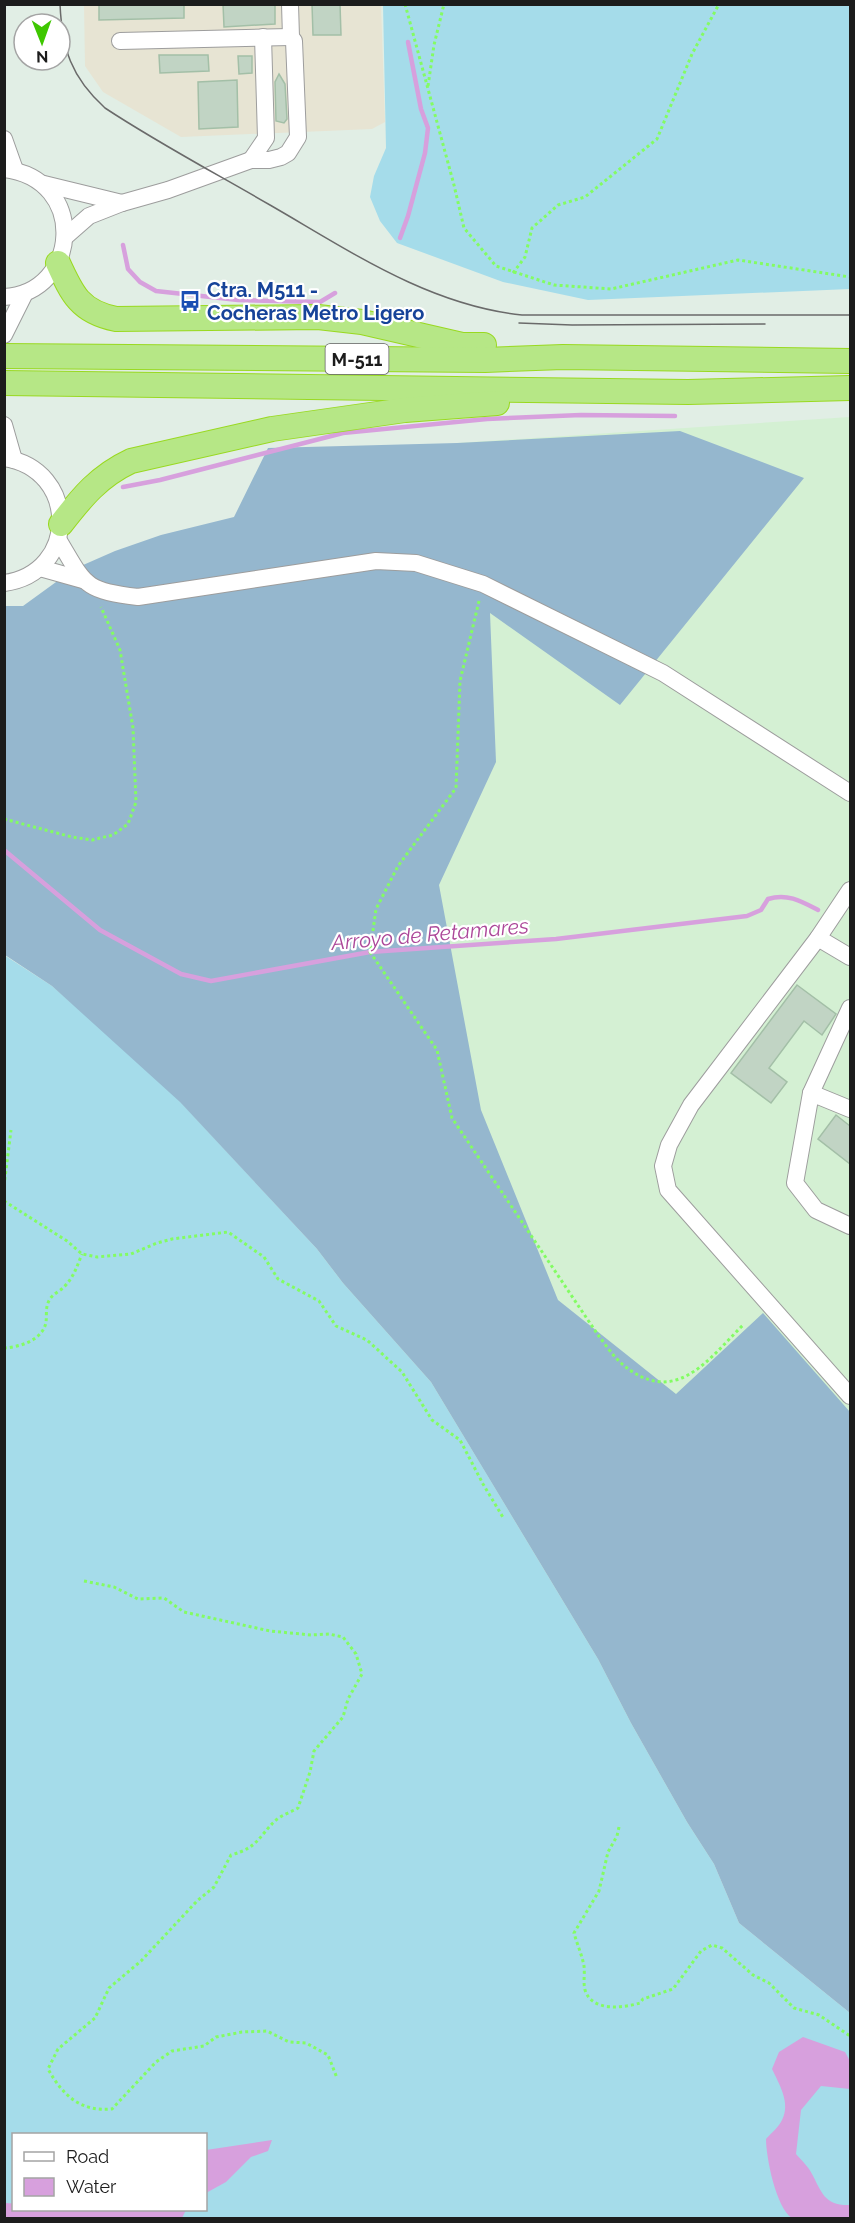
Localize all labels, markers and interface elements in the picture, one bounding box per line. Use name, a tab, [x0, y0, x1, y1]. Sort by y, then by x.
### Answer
north arrow	[12, 12, 72, 72]
text: N	[36, 47, 49, 66]
place label: Ctra. M511 - Cocheras Metro Ligero	[207, 278, 424, 325]
bus stop icon: Ctra. M511 - Cocheras Metro Ligero	[178, 289, 202, 313]
road number: M-511	[326, 344, 388, 374]
water label: Arroyo de Retamares	[329, 913, 530, 955]
legend	[12, 2133, 207, 2211]
text: Road	[66, 2146, 109, 2167]
text: Water	[66, 2176, 117, 2197]

